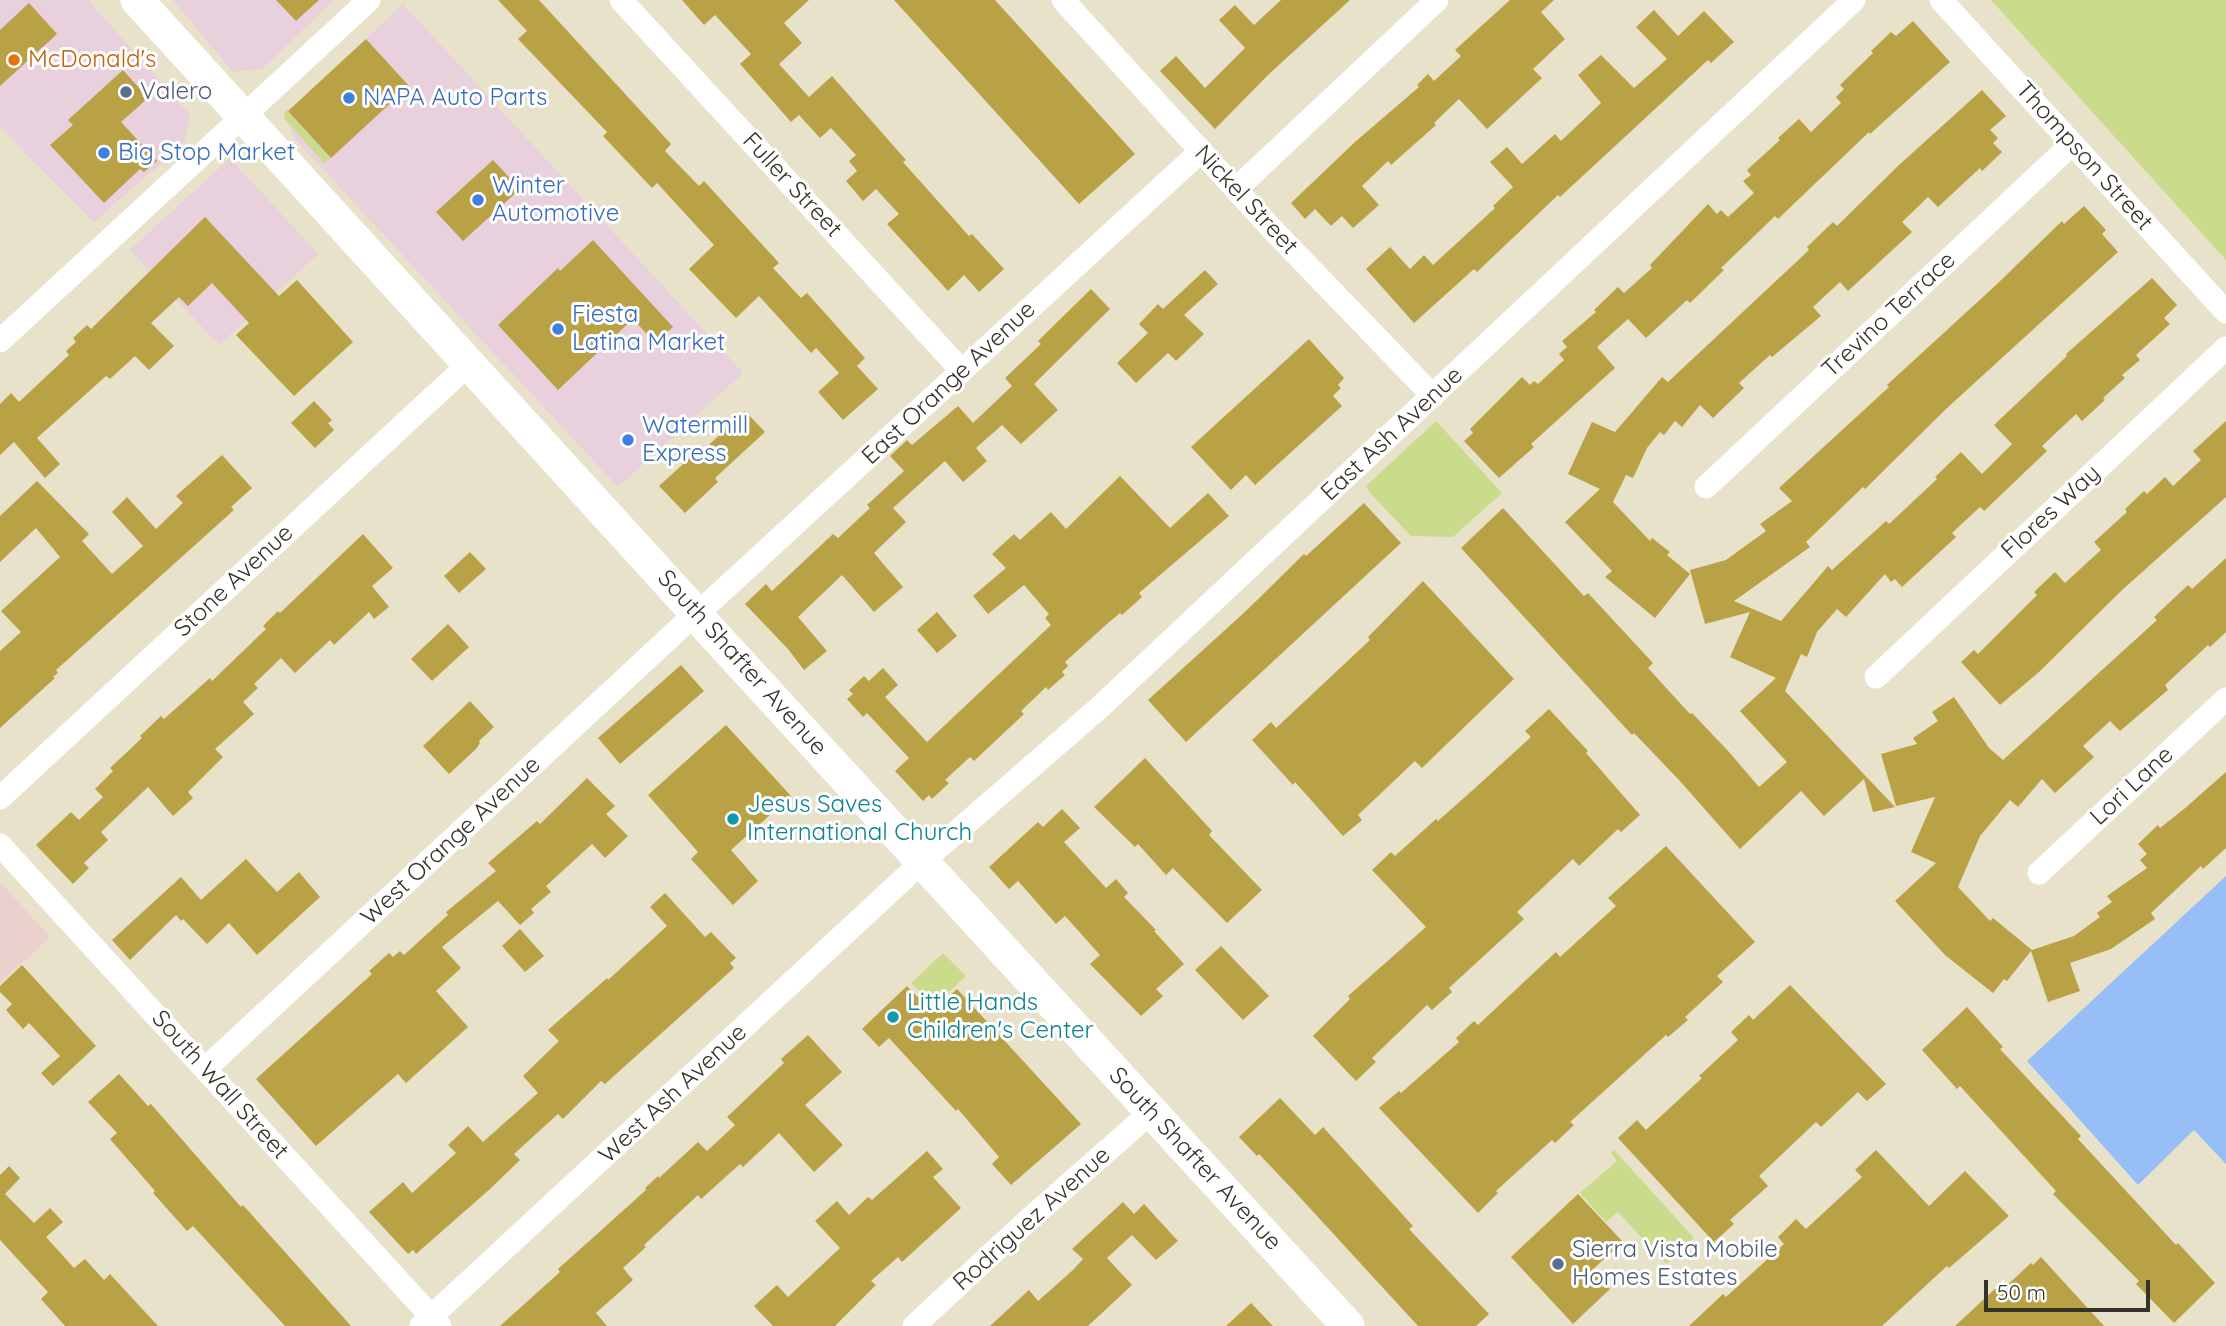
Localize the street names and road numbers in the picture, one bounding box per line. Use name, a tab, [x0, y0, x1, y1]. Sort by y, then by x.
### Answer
street label: Thompson Street	[2009, 75, 2159, 237]
street label: Fuller Street	[736, 127, 848, 243]
street label: Nickel Street	[1188, 140, 1304, 260]
street label: Trevino Terrace	[1816, 246, 1962, 384]
street label: East Orange Avenue	[856, 295, 1042, 471]
street label: East Ash Avenue	[1315, 361, 1469, 507]
street label: Flores Way	[1996, 459, 2106, 565]
street label: Stone Avenue	[169, 519, 299, 643]
street label: South Shafter Avenue	[651, 564, 833, 762]
street label: Lori Lane	[2085, 740, 2179, 832]
street label: West Orange Avenue	[355, 750, 547, 932]
street label: South Wall Street	[146, 1005, 294, 1165]
street label: West Ash Avenue	[593, 1018, 753, 1170]
street label: South Shafter Avenue	[1103, 1061, 1287, 1257]
street label: Rodriguez Avenue	[947, 1141, 1117, 1297]

